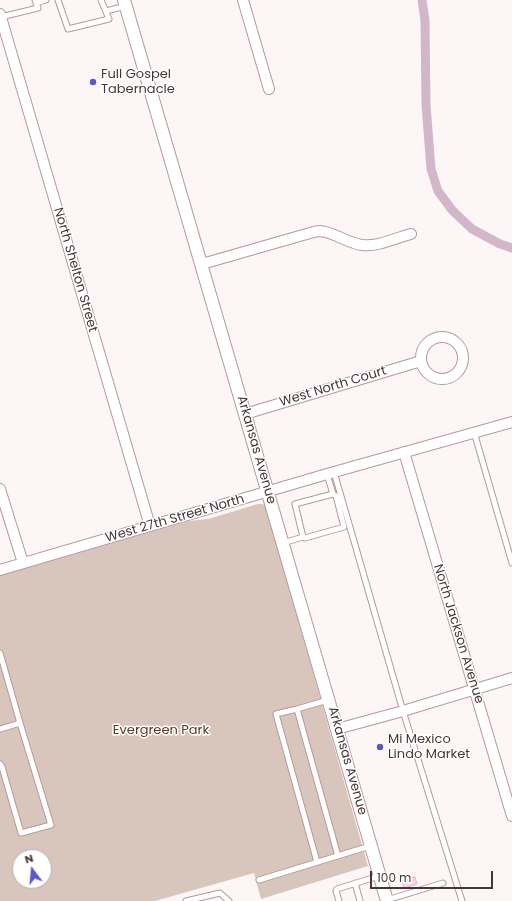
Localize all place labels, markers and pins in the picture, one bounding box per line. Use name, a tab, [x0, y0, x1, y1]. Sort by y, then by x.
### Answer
place label: Full Gospel Tabernacle	[101, 67, 175, 98]
marker: Full Gospel Tabernacle	[88, 77, 98, 87]
place label: Mi Mexico Lindo Market	[388, 732, 470, 763]
marker: Mi Mexico Lindo Market	[375, 742, 385, 752]

